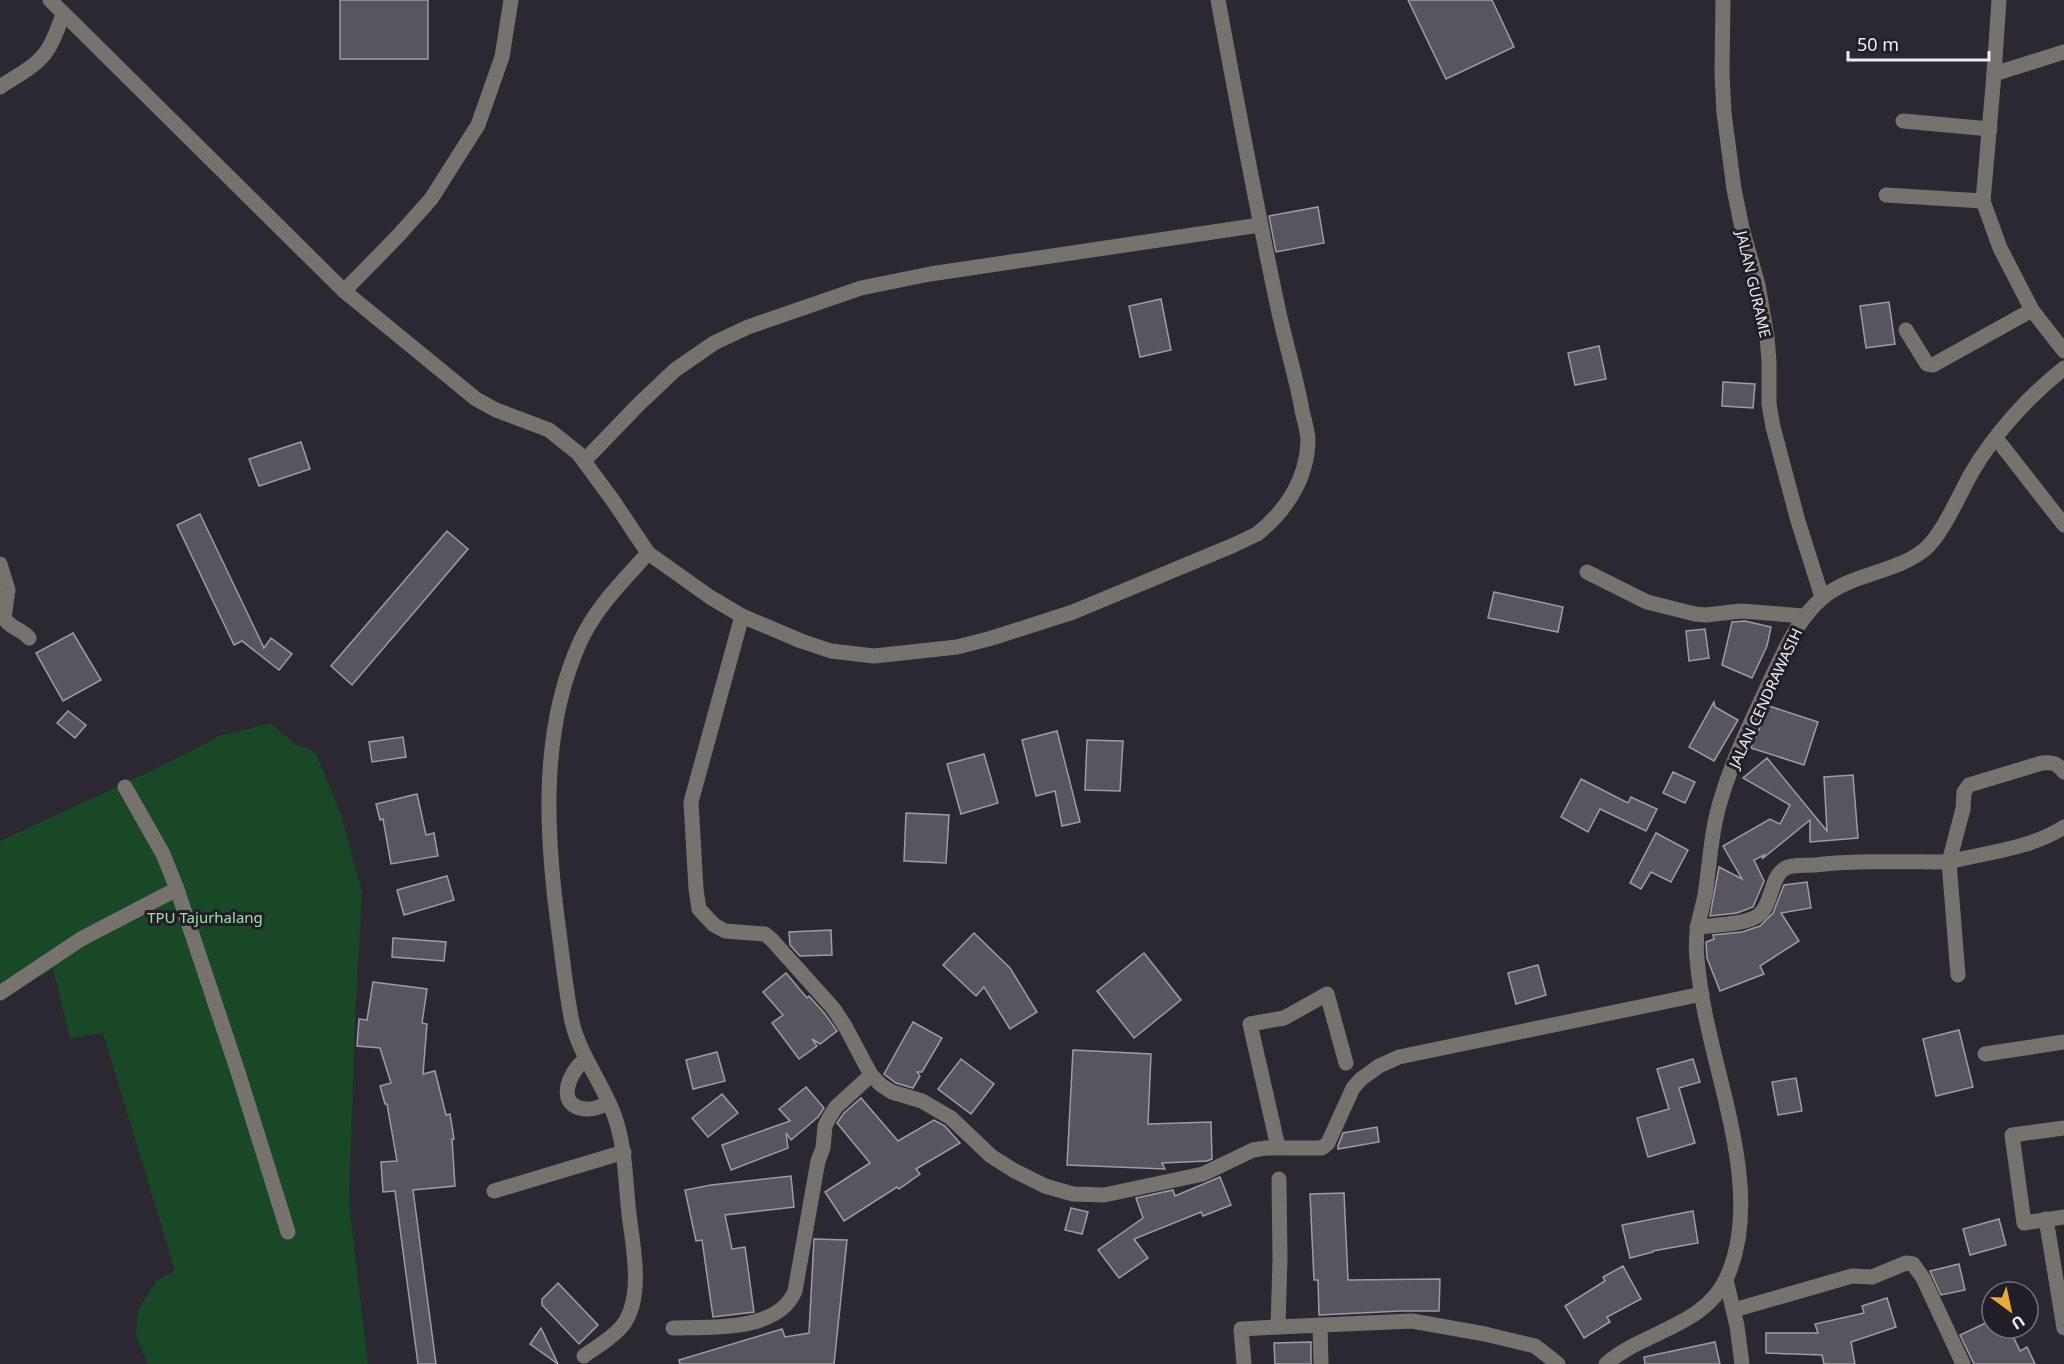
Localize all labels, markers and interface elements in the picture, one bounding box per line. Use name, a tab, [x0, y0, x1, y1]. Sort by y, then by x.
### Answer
scale bar	[1848, 24, 1989, 62]
text: 50 m	[1857, 32, 1899, 56]
street label: JALAN GURAME	[1732, 227, 1776, 339]
street label: JALAN CENDRAWASIH	[1723, 625, 1806, 773]
park label: TPU Tajurhalang	[147, 907, 263, 927]
north arrow	[1980, 1280, 2040, 1340]
text: U	[2007, 1310, 2029, 1335]

